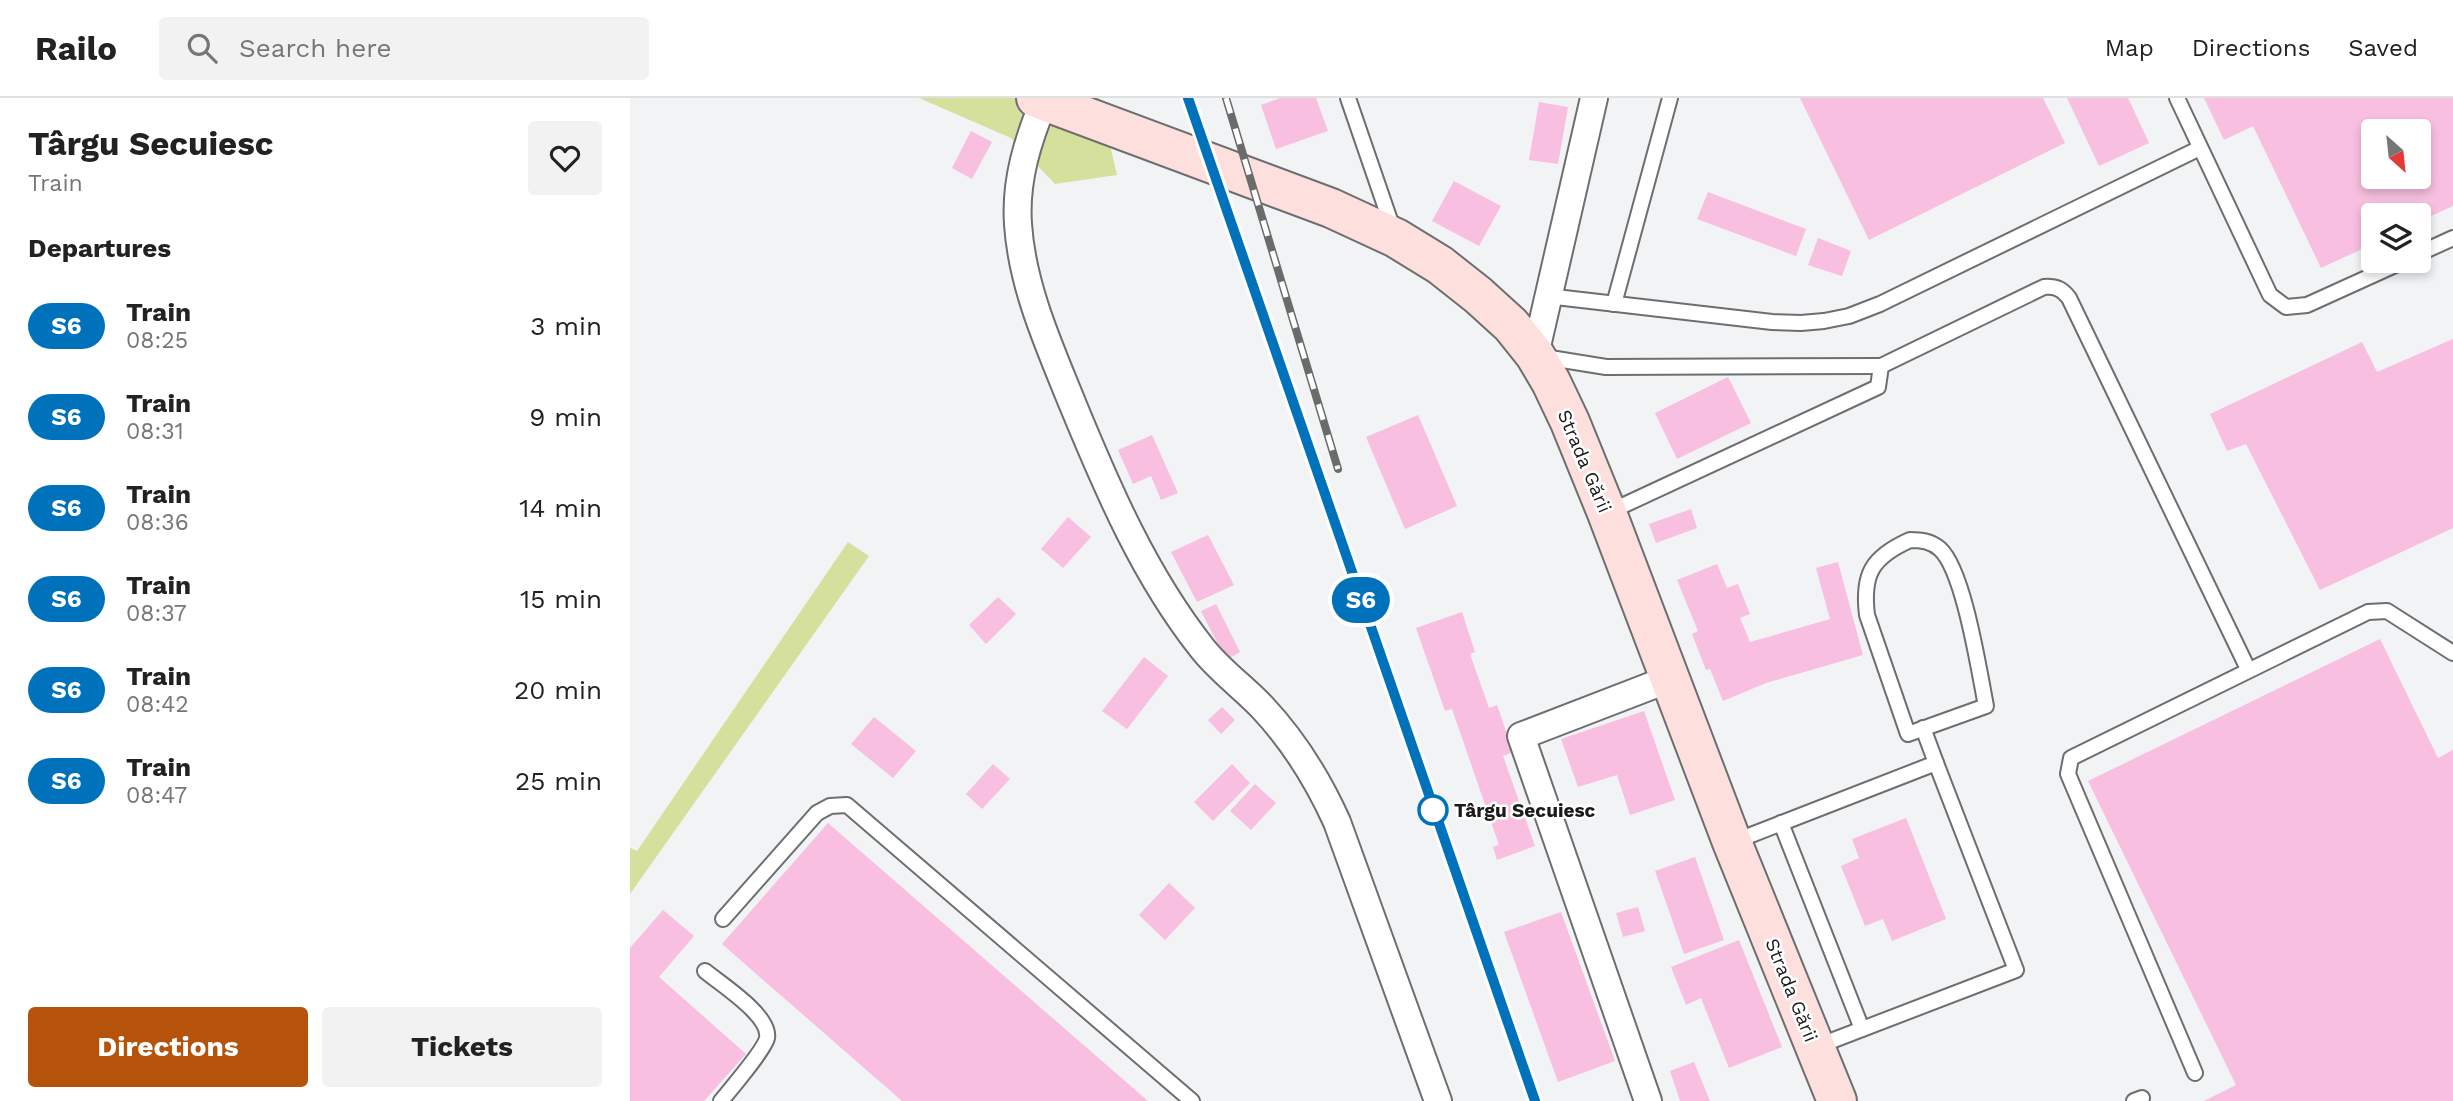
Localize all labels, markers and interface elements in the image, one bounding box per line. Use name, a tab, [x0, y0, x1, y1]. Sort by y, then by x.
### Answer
search box	[159, 17, 649, 80]
text: Railo	[35, 29, 117, 68]
icon: search	[183, 29, 221, 67]
text: Search here	[239, 33, 391, 63]
text: Map	[2105, 34, 2154, 62]
text: Directions	[2192, 34, 2310, 62]
text: Saved	[2348, 34, 2418, 62]
north arrow	[2361, 119, 2431, 189]
map controls	[2361, 119, 2431, 273]
button: heart	[528, 121, 602, 195]
text: Târgu Secuiesc	[28, 124, 273, 163]
text: Train	[28, 170, 83, 197]
button: layers	[2361, 203, 2431, 273]
text: Departures	[28, 233, 171, 263]
text: Train	[126, 297, 191, 327]
text: 3 min	[530, 311, 602, 341]
text: S6	[51, 312, 82, 340]
text: 08:25	[126, 327, 188, 354]
text: Train	[126, 388, 191, 418]
text: 9 min	[529, 402, 602, 432]
text: S6	[51, 403, 82, 431]
street label: Strada Gării	[1553, 406, 1617, 516]
text: 08:31	[126, 418, 184, 445]
text: Train	[126, 479, 191, 509]
text: 14 min	[519, 493, 602, 523]
text: S6	[51, 494, 82, 522]
text: 08:36	[126, 509, 189, 536]
text: Train	[126, 570, 191, 600]
line badge: S6	[1330, 577, 1392, 623]
text: 15 min	[520, 584, 602, 614]
text: S6	[51, 585, 82, 613]
text: S6	[1346, 586, 1376, 614]
text: 08:37	[126, 600, 187, 627]
text: Train	[126, 661, 191, 691]
text: 20 min	[514, 675, 602, 705]
text: S6	[51, 676, 82, 704]
text: 08:42	[126, 691, 189, 718]
text: Train	[126, 752, 191, 782]
text: 25 min	[515, 766, 602, 796]
text: S6	[51, 767, 82, 795]
text: 08:47	[126, 782, 187, 809]
marker: Târgu Secuiesc	[1418, 795, 1448, 825]
place label: Târgu Secuiesc	[1454, 799, 1596, 822]
street label: Strada Gării	[1760, 935, 1823, 1045]
button: Directions	[28, 1007, 308, 1087]
button: Tickets	[322, 1007, 602, 1087]

